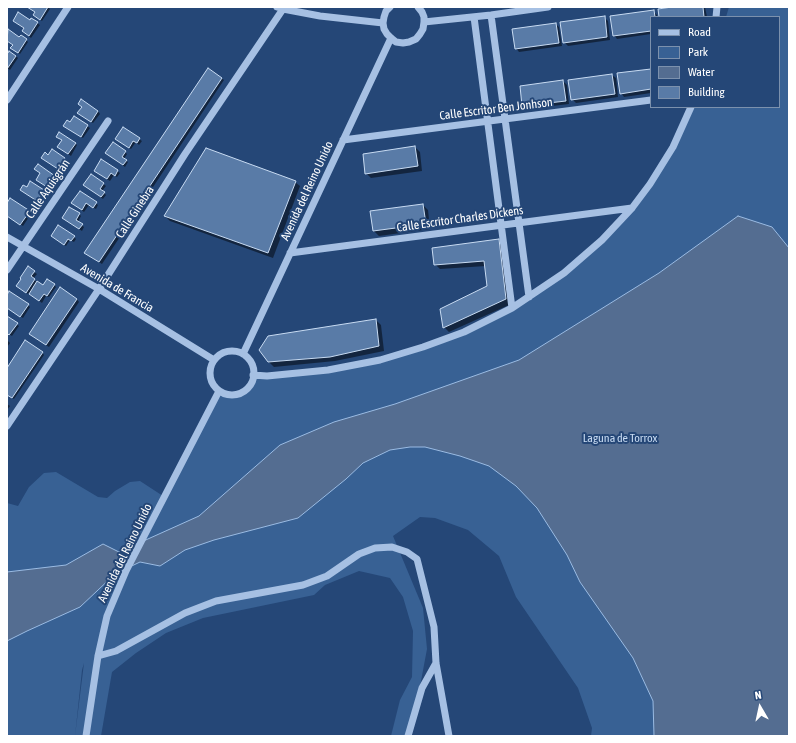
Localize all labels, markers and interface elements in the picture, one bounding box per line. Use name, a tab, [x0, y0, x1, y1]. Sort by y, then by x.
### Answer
legend	[650, 16, 780, 108]
text: Road	[688, 25, 711, 39]
text: Park	[688, 45, 708, 59]
text: Water	[688, 65, 714, 79]
text: Building	[688, 85, 725, 99]
street label: Calle Escritor Ben Jonhson	[439, 95, 553, 123]
street label: Avenida del Reino Unido	[278, 139, 336, 243]
street label: Calle Aquisgrán	[23, 157, 73, 221]
street label: Calle Ginebra	[113, 183, 157, 241]
street label: Calle Escritor Charles Dickens	[396, 203, 524, 235]
street label: Avenida de Francia	[78, 261, 156, 315]
park label: Laguna de Torrox	[583, 431, 657, 445]
street label: Avenida del Reino Unido	[95, 501, 155, 605]
north arrow	[740, 687, 780, 727]
text: N	[754, 689, 762, 702]

